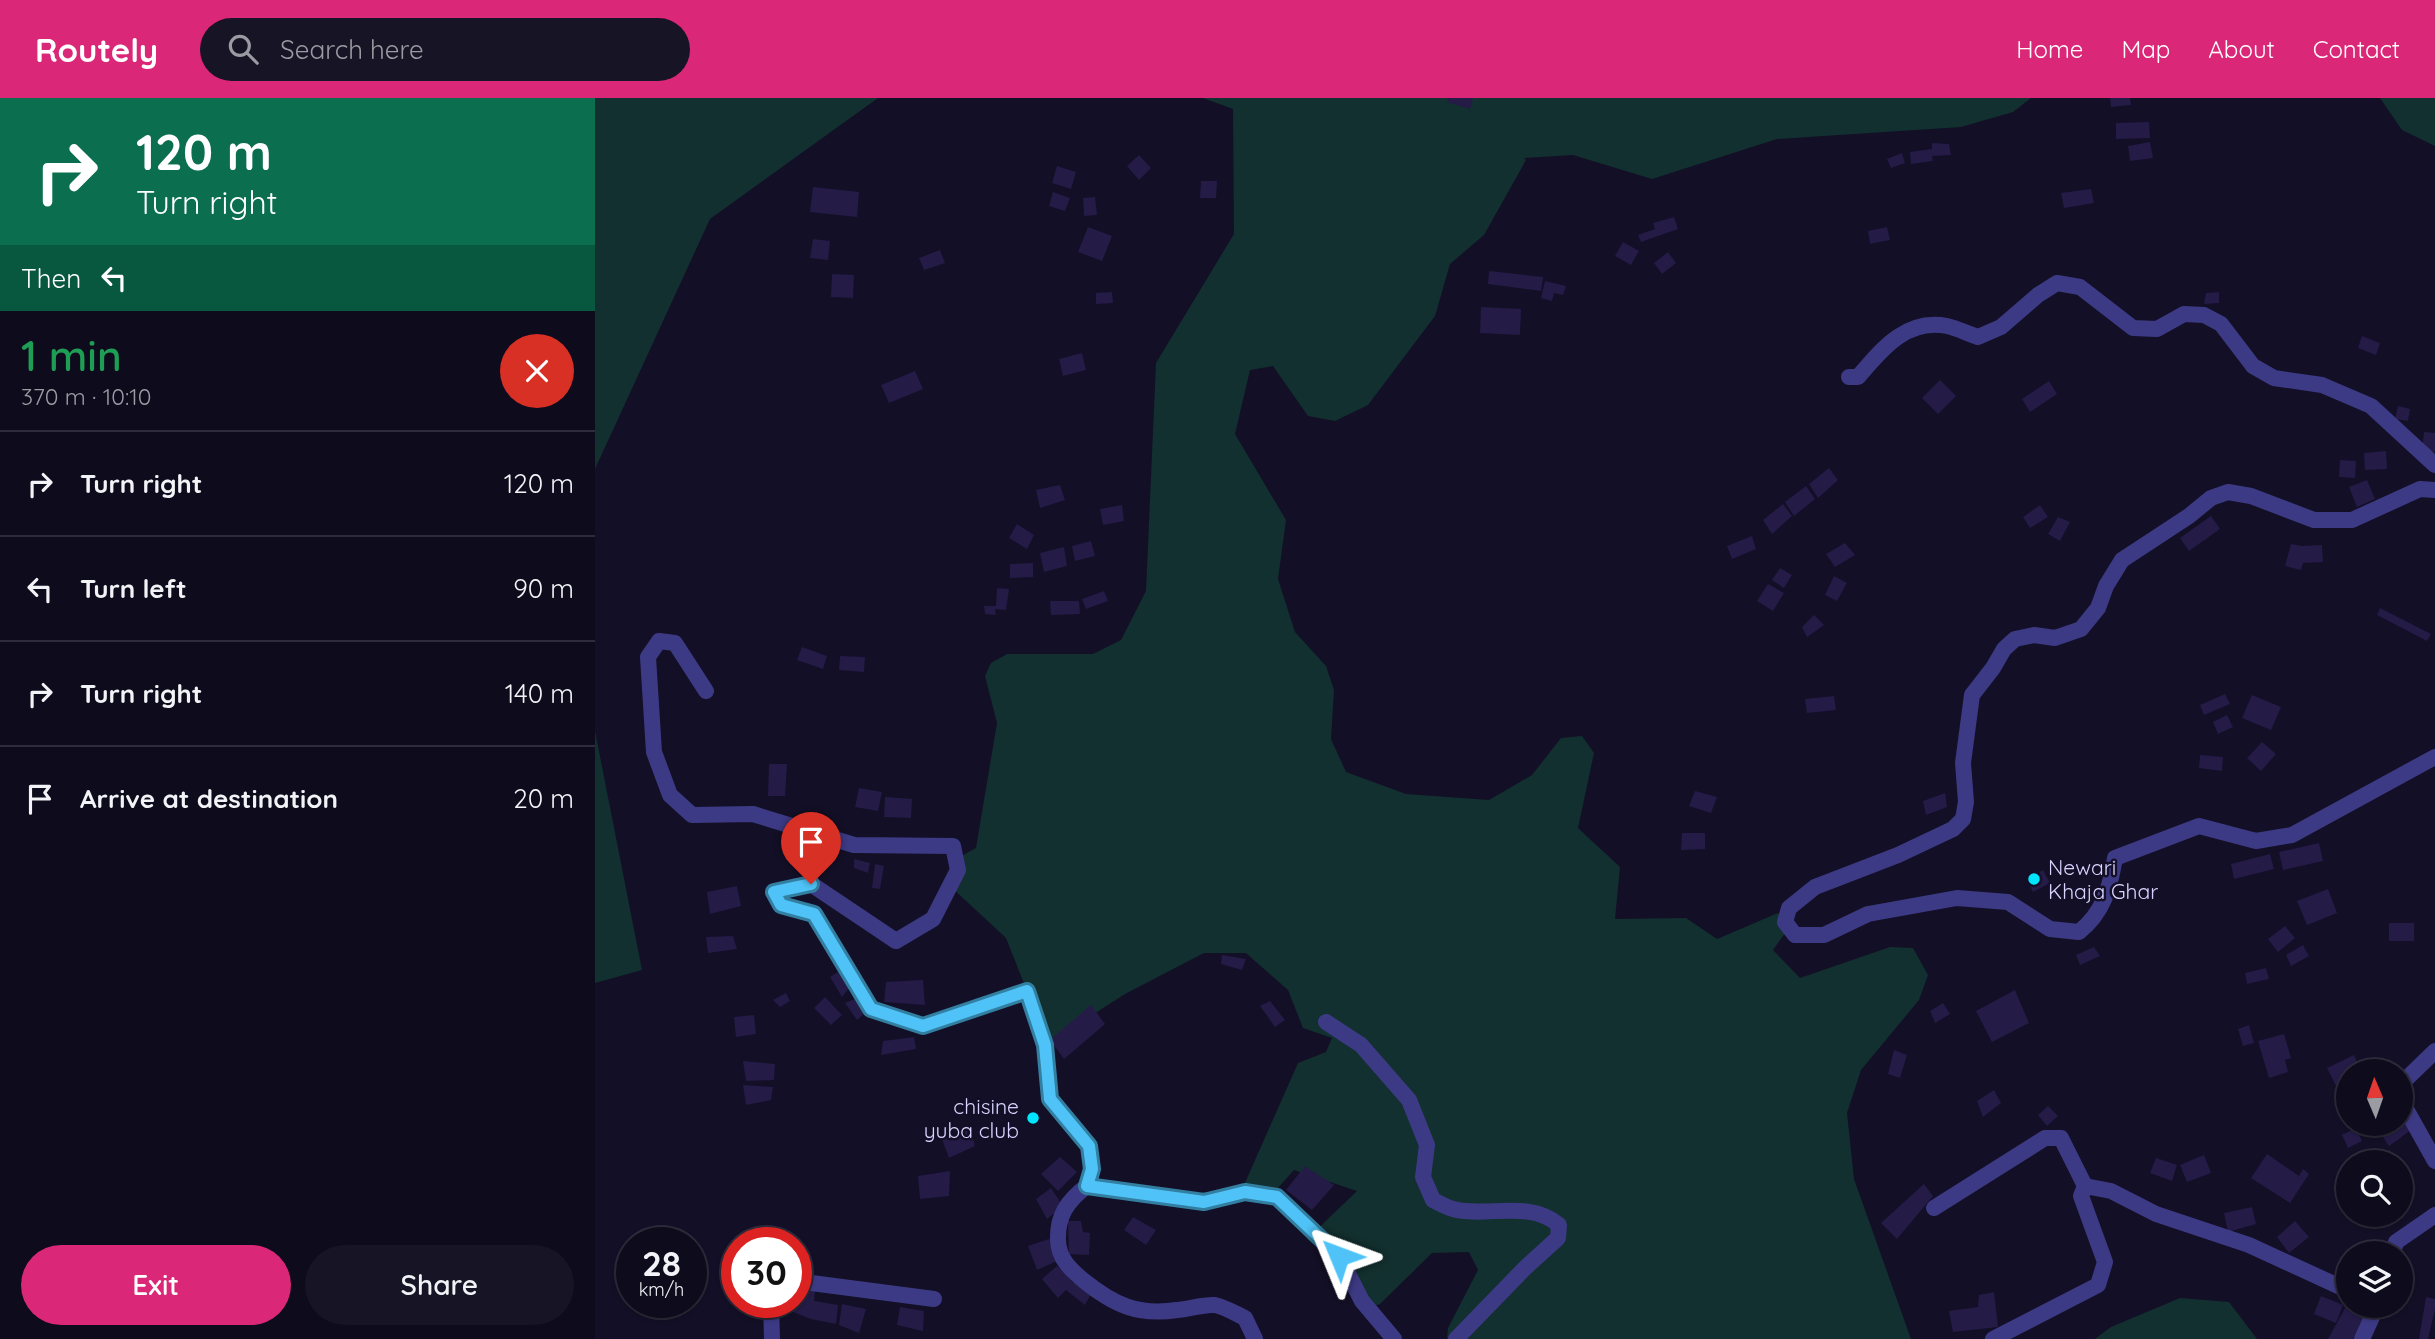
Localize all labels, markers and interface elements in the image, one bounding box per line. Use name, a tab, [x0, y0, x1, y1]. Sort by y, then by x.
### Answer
search box	[200, 18, 690, 81]
text: Routely	[35, 29, 158, 70]
icon: search	[224, 30, 262, 68]
text: Search here	[280, 33, 424, 66]
text: Home	[2016, 34, 2083, 64]
text: Map	[2121, 34, 2170, 64]
text: About	[2208, 34, 2275, 64]
text: Contact	[2313, 34, 2400, 64]
text: 120 m	[136, 121, 272, 182]
icon: right	[21, 126, 112, 217]
text: Turn right	[136, 182, 277, 222]
icon: left	[95, 259, 133, 297]
text: Then	[21, 262, 81, 295]
text: 1 min	[21, 329, 122, 382]
button: close	[500, 334, 574, 408]
text: 370 m · 10:10	[21, 382, 152, 411]
icon: right	[21, 465, 59, 503]
text: Turn right	[80, 467, 202, 500]
text: 120 m	[504, 467, 574, 500]
icon: left	[21, 570, 59, 608]
text: Turn left	[80, 572, 187, 605]
text: 90 m	[513, 572, 574, 605]
icon: right	[21, 675, 59, 713]
text: Turn right	[80, 677, 202, 710]
text: 140 m	[505, 677, 574, 710]
icon: arrive	[21, 780, 59, 818]
text: Arrive at destination	[80, 782, 338, 815]
text: 20 m	[513, 782, 574, 815]
pin	[781, 812, 841, 884]
icon: arrive	[792, 823, 830, 861]
place label: Newari Khaja Ghar	[2048, 854, 2158, 904]
marker: Newari Khaja Ghar	[2026, 871, 2042, 887]
north arrow	[2336, 1059, 2413, 1136]
map controls	[2336, 1059, 2413, 1318]
place label: chisine yuba club	[924, 1093, 1019, 1143]
marker: chisine yuba club	[1025, 1110, 1041, 1126]
button: search	[2336, 1150, 2413, 1227]
position arrow	[1302, 1219, 1376, 1293]
speed limit sign: 30	[721, 1227, 812, 1318]
text: 28	[642, 1241, 681, 1285]
button: layers	[2336, 1241, 2413, 1318]
button: Exit	[21, 1245, 291, 1325]
button: Share	[305, 1245, 574, 1325]
text: km/h	[639, 1278, 684, 1301]

